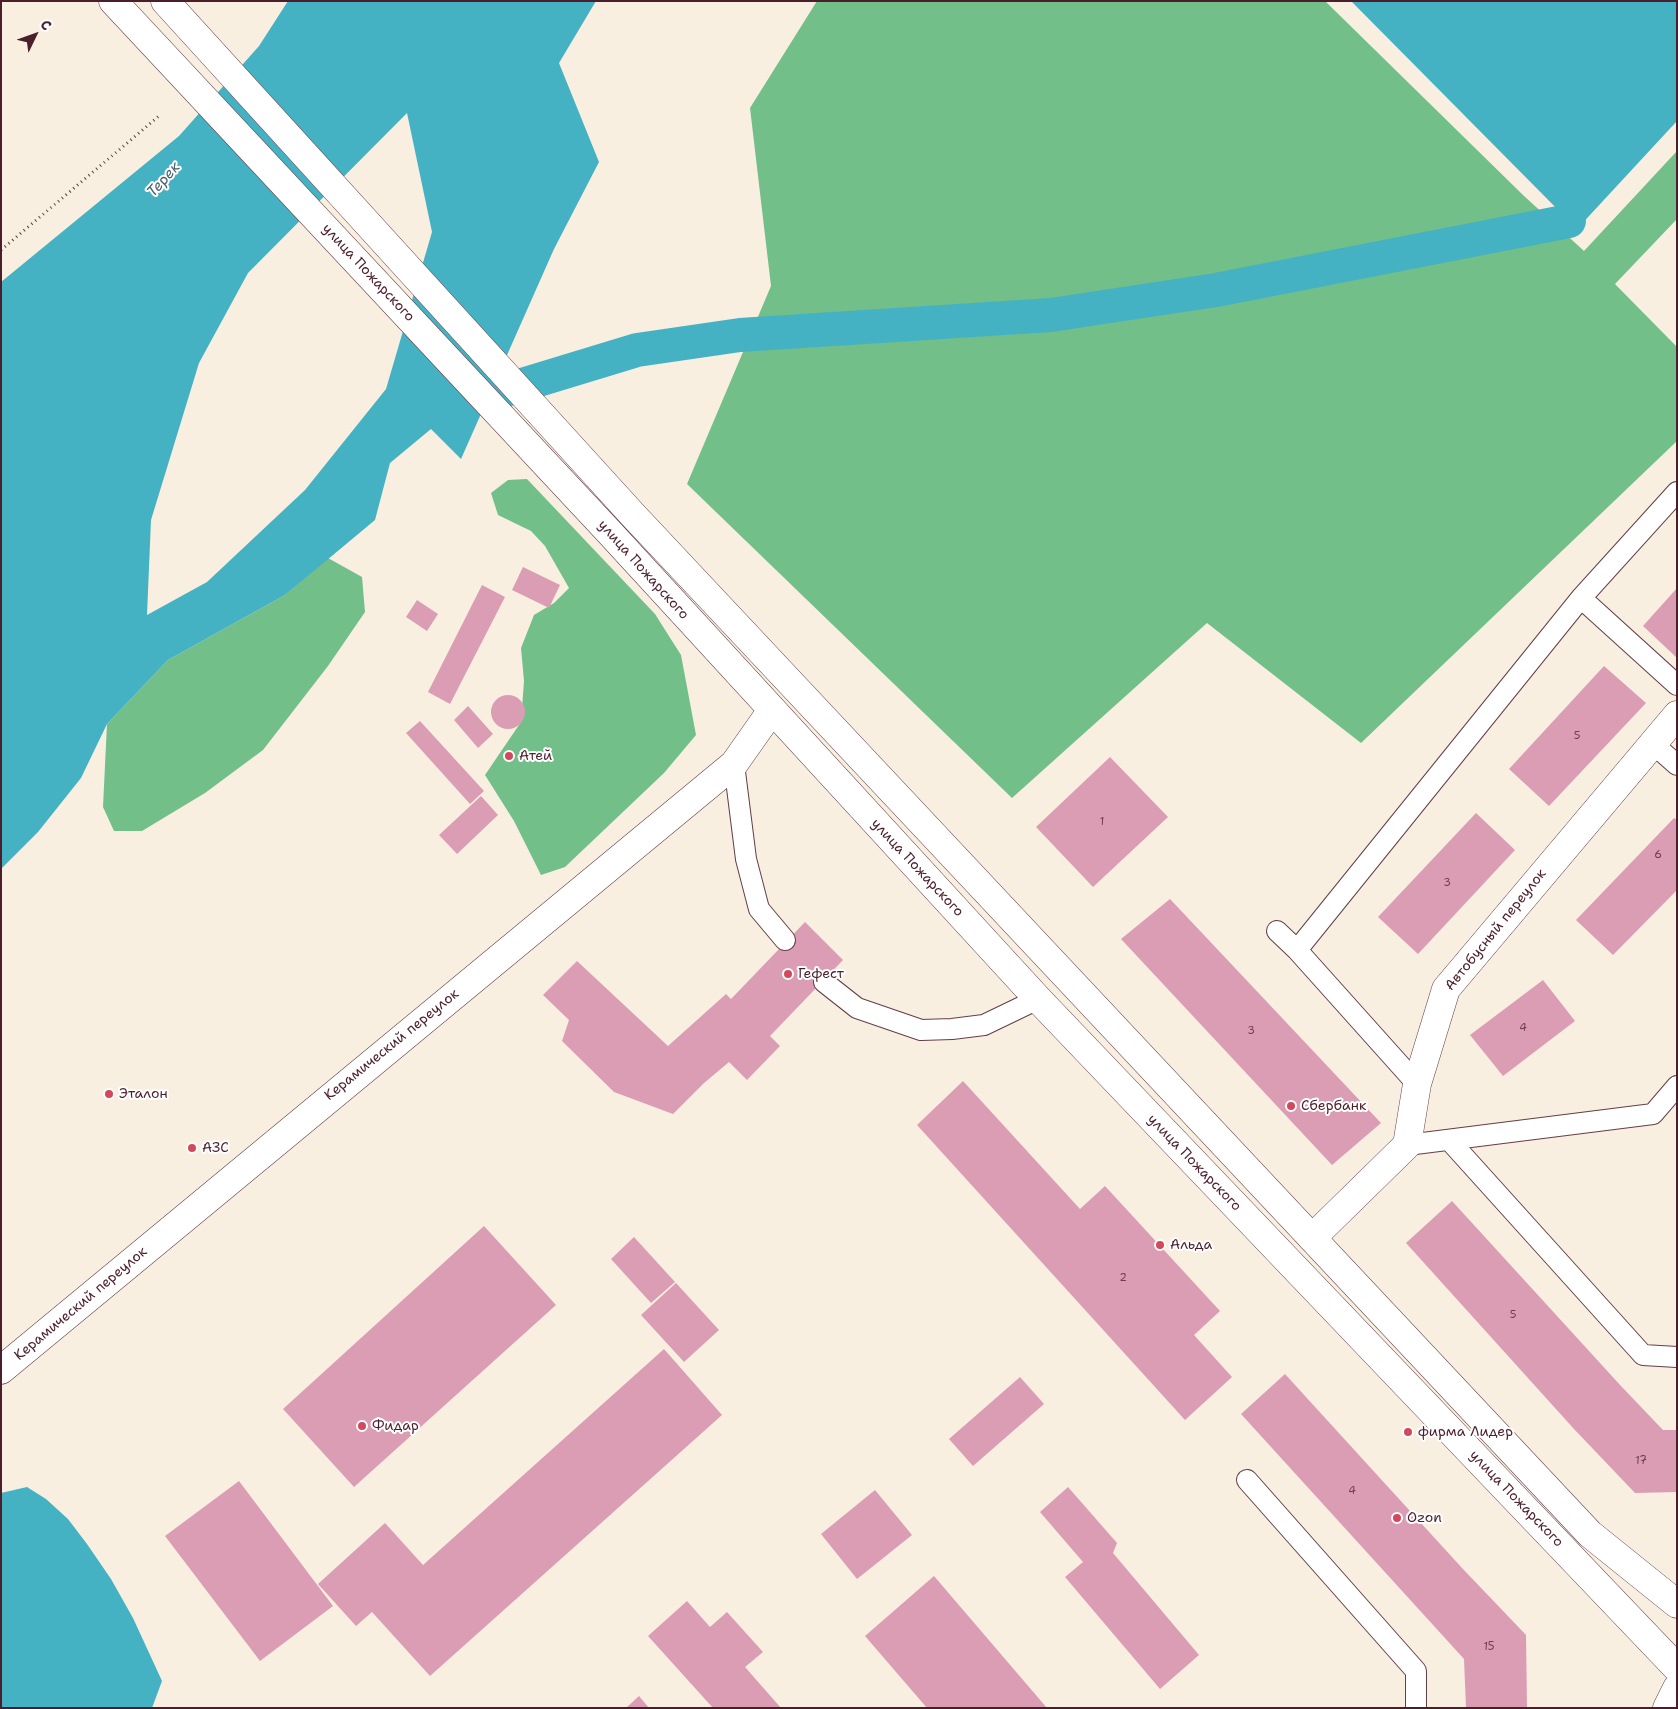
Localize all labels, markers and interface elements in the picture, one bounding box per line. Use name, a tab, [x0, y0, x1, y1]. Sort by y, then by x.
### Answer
north arrow	[10, 10, 60, 60]
text: С	[37, 16, 56, 34]
water label: Терек	[144, 159, 184, 201]
street label: улица Пожарского	[318, 221, 418, 325]
street label: улица Пожарского	[594, 517, 692, 623]
house number: 5	[1574, 729, 1580, 743]
place label: Атей	[519, 748, 552, 764]
marker: Атей	[503, 750, 515, 762]
house number: 1	[1100, 815, 1104, 829]
street label: улица Пожарского	[867, 816, 967, 920]
house number: 6	[1654, 848, 1662, 862]
street label: Автобусный переулок	[1442, 866, 1550, 994]
house number: 3	[1443, 876, 1451, 890]
place label: Гефест	[798, 966, 844, 982]
marker: Гефест	[782, 968, 794, 980]
street label: Керамический переулок	[321, 986, 463, 1104]
house number: 4	[1519, 1021, 1527, 1035]
house number: 3	[1247, 1024, 1255, 1038]
place label: Эталон	[119, 1086, 168, 1102]
marker: Эталон	[103, 1088, 115, 1100]
place label: Сбербанк	[1301, 1098, 1366, 1114]
marker: Сбербанк	[1285, 1100, 1297, 1112]
street label: улица Пожарского	[1144, 1111, 1244, 1215]
place label: АЗС	[202, 1140, 229, 1156]
marker: АЗС	[186, 1142, 198, 1154]
place label: Альда	[1170, 1237, 1212, 1253]
marker: Альда	[1154, 1239, 1166, 1251]
street label: Керамический переулок	[11, 1244, 151, 1364]
house number: 2	[1119, 1271, 1127, 1285]
house number: 5	[1510, 1308, 1516, 1322]
place label: Фидар	[372, 1418, 419, 1434]
marker: Фидар	[356, 1420, 368, 1432]
place label: фирма Лидер	[1418, 1424, 1513, 1440]
marker: фирма Лидер	[1402, 1426, 1414, 1438]
street label: улица Пожарского	[1466, 1447, 1566, 1551]
house number: 17	[1635, 1454, 1647, 1468]
house number: 4	[1348, 1484, 1356, 1498]
place label: Ozon	[1407, 1510, 1442, 1526]
marker: Ozon	[1391, 1512, 1403, 1524]
house number: 15	[1483, 1640, 1495, 1654]

